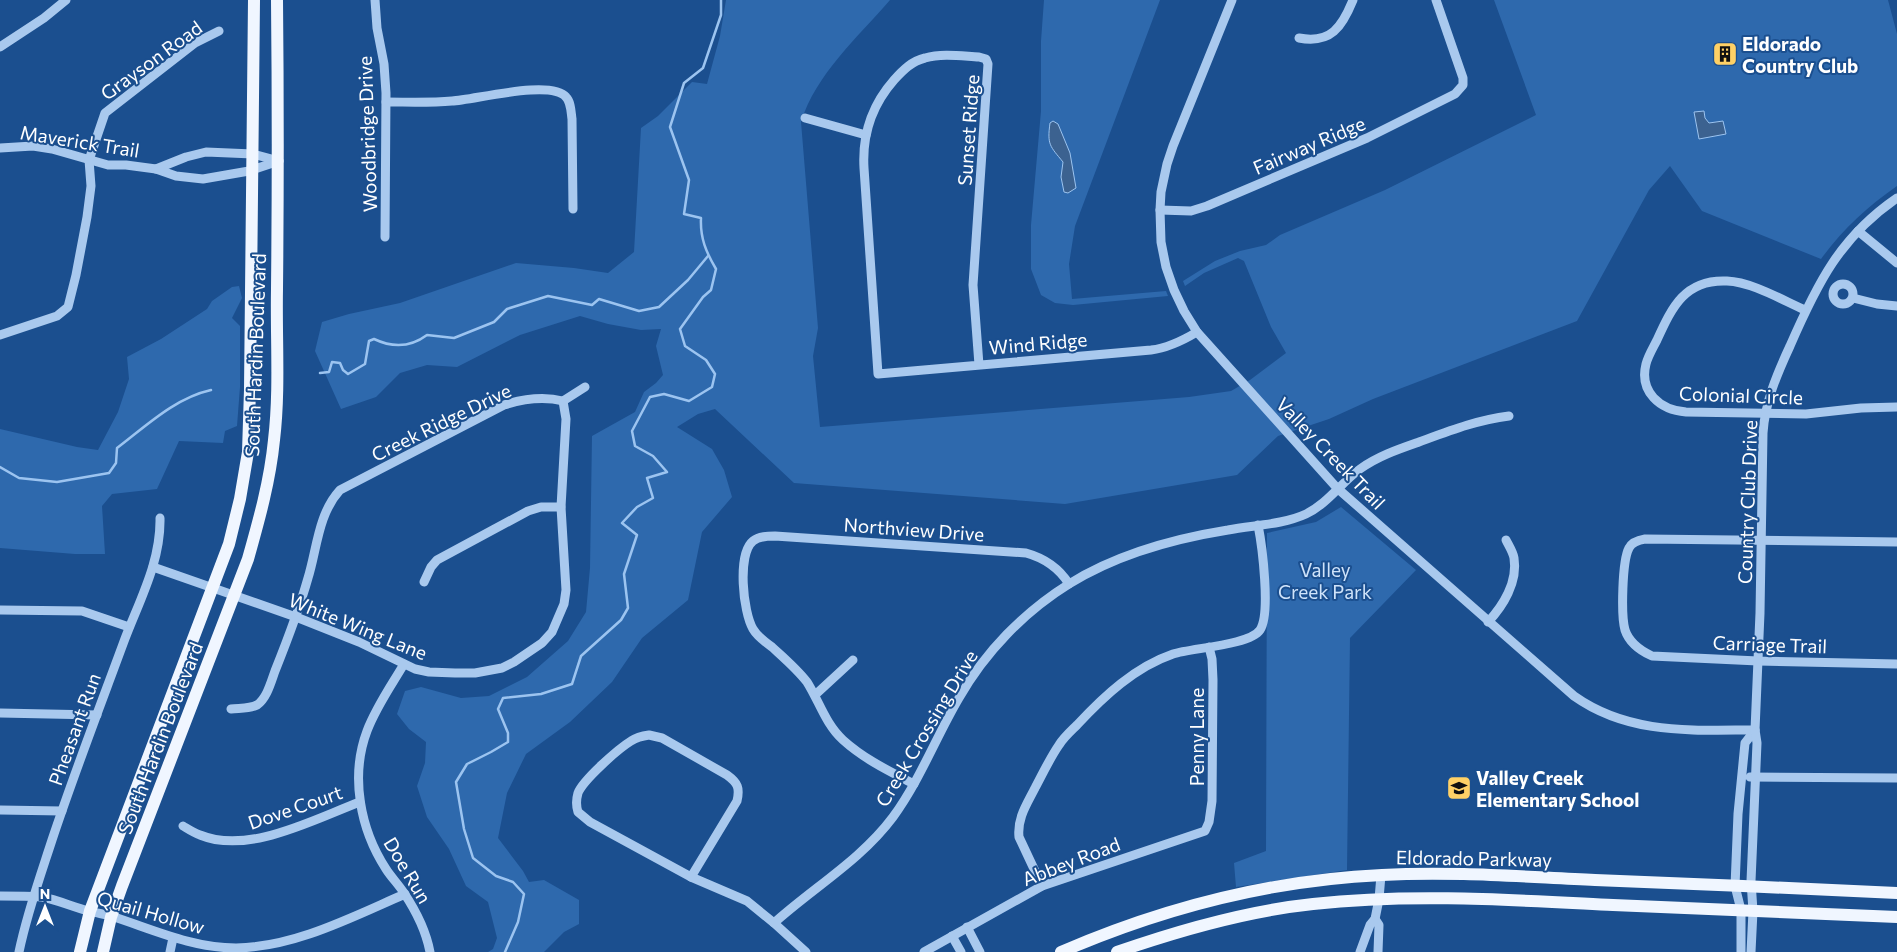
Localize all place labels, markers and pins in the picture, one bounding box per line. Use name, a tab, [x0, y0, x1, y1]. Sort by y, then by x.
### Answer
place label: Eldorado Country Club	[1742, 32, 1858, 77]
building icon: Eldorado Country Club	[1712, 41, 1738, 67]
place label: Valley Creek Elementary School	[1476, 766, 1640, 811]
school or university icon: Valley Creek Elementary School	[1446, 775, 1472, 801]

